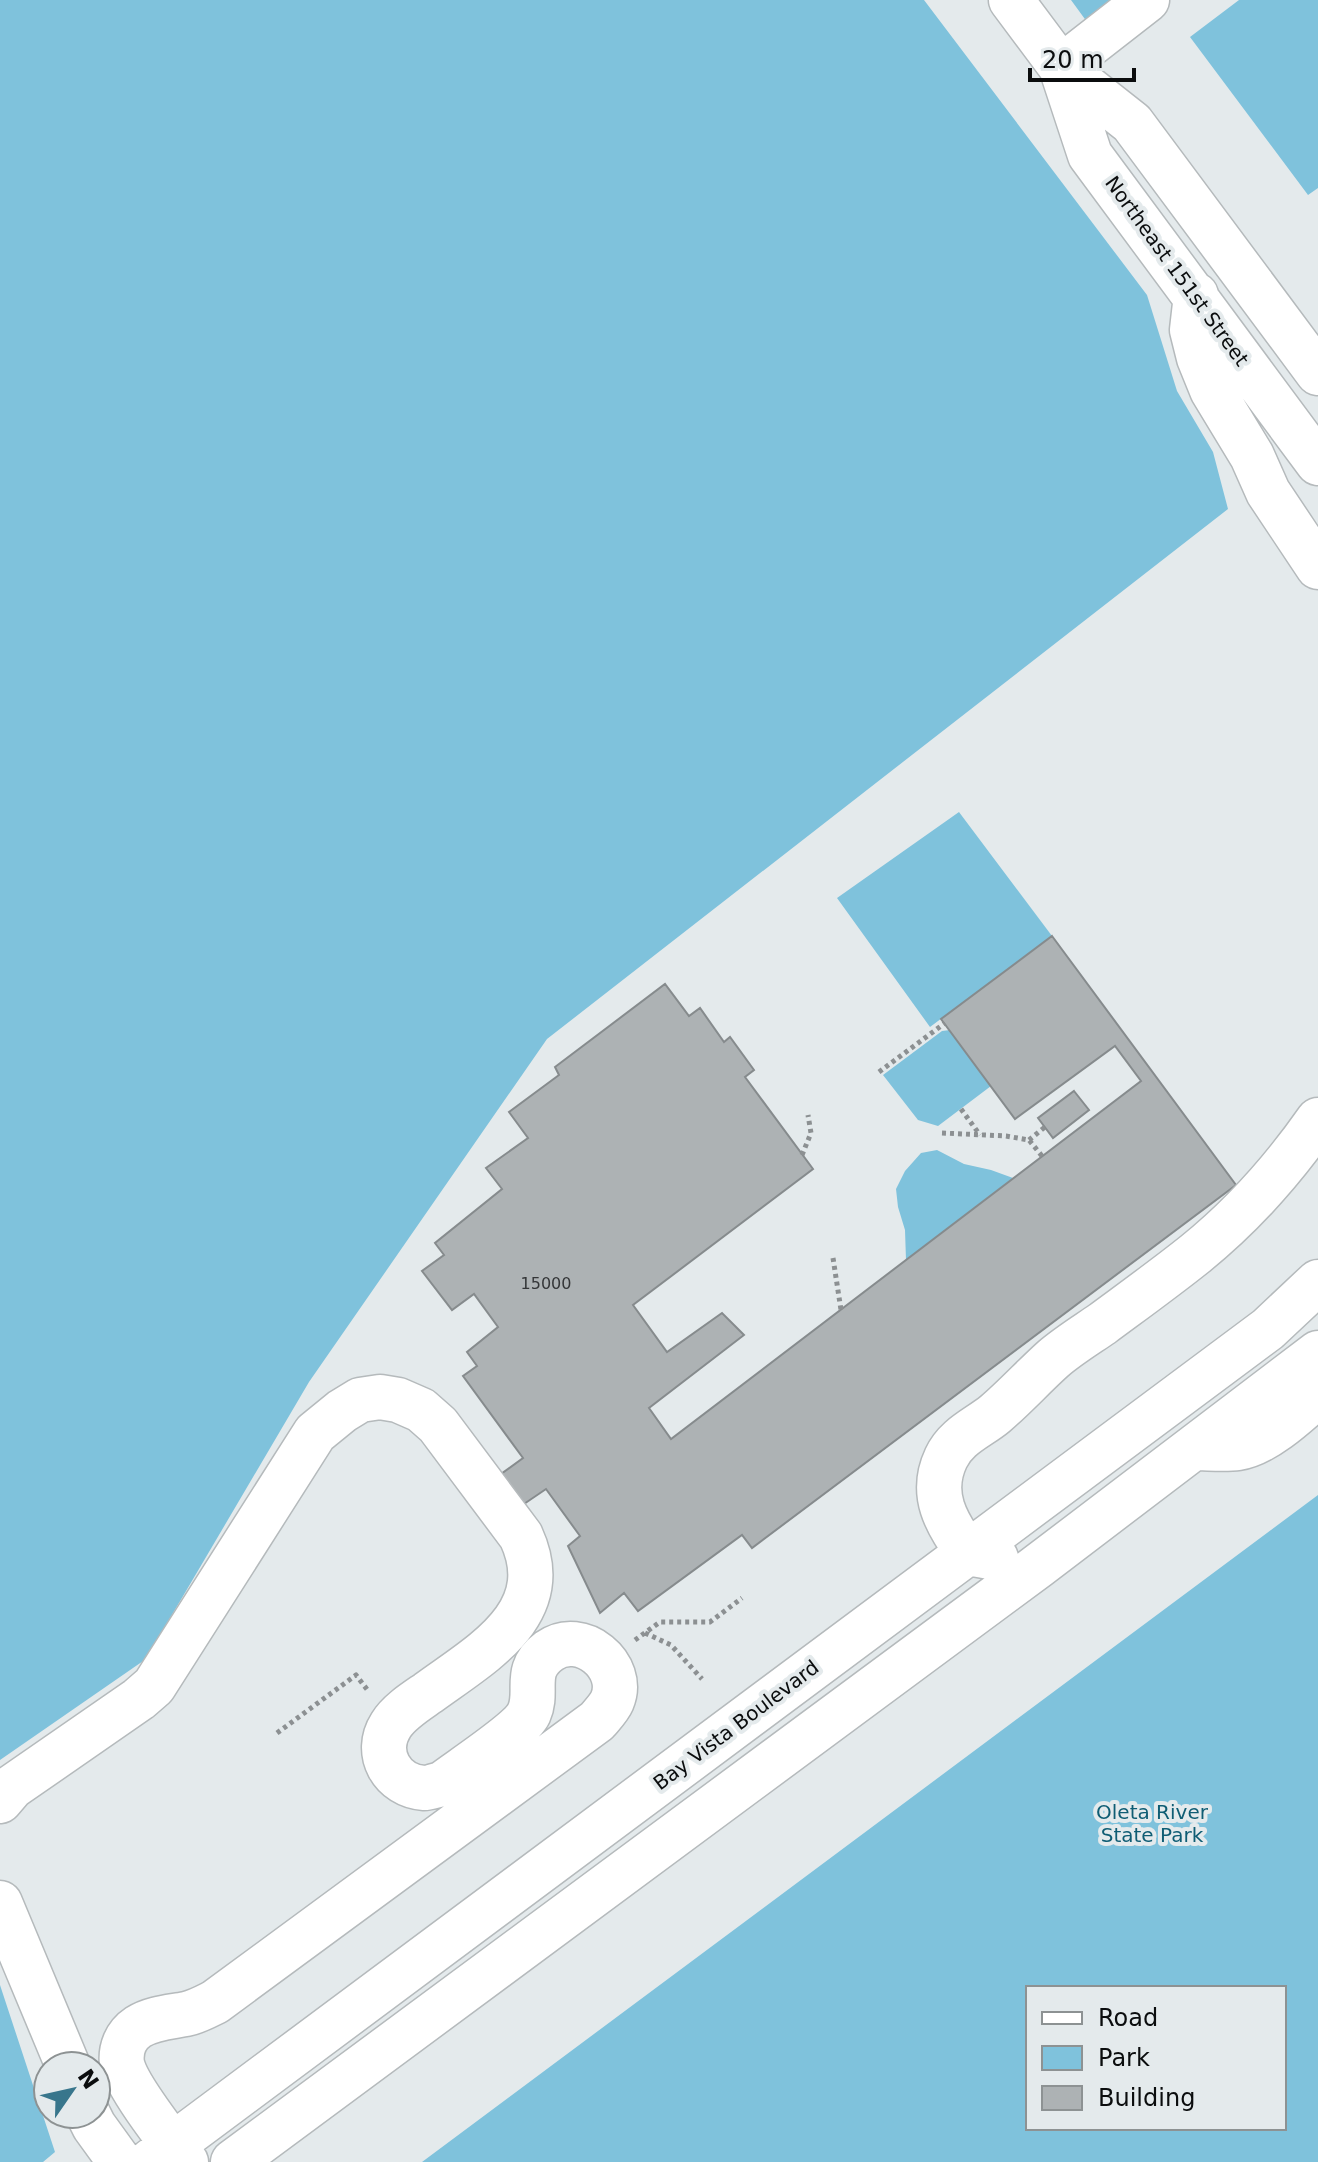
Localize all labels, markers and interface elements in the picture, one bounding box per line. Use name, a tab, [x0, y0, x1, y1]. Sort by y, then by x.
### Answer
scale bar	[1030, 32, 1134, 82]
text: 20 m	[1042, 46, 1104, 74]
street label: Northeast 151st Street	[1100, 171, 1254, 371]
house number: 15000	[521, 1274, 571, 1293]
street label: Bay Vista Boulevard	[649, 1655, 823, 1795]
park label: Oleta River State Park	[1096, 1800, 1209, 1847]
legend	[1026, 1986, 1286, 2130]
text: Road	[1098, 2004, 1158, 2032]
text: Park	[1098, 2044, 1150, 2072]
north arrow	[32, 2050, 112, 2130]
text: N	[73, 2064, 104, 2094]
text: Building	[1098, 2084, 1195, 2112]

